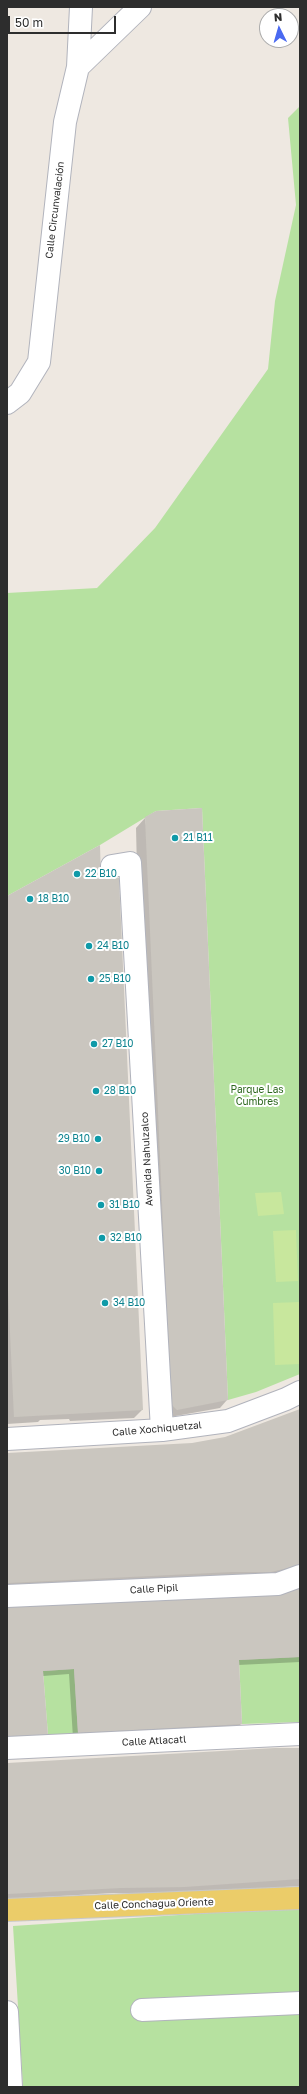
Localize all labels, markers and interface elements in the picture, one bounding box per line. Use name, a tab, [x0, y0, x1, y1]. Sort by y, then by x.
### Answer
scale bar	[10, 8, 118, 34]
north arrow	[259, 8, 299, 48]
text: N	[273, 10, 283, 23]
text: 50 m	[15, 15, 43, 30]
street label: Calle Circunvalación	[43, 161, 67, 259]
place label: 21 B11	[183, 832, 213, 844]
marker: 21 B11	[170, 833, 180, 843]
place label: 22 B10	[85, 868, 117, 880]
marker: 22 B10	[72, 869, 82, 879]
place label: 18 B10	[38, 893, 69, 905]
marker: 18 B10	[25, 894, 35, 904]
place label: 24 B10	[97, 940, 129, 952]
marker: 24 B10	[84, 941, 94, 951]
place label: 25 B10	[99, 973, 131, 985]
marker: 25 B10	[86, 974, 96, 984]
place label: 27 B10	[102, 1038, 133, 1050]
marker: 27 B10	[89, 1039, 99, 1049]
park label: Parque Las Cumbres	[230, 1084, 284, 1108]
place label: 28 B10	[104, 1085, 136, 1097]
marker: 28 B10	[91, 1086, 101, 1096]
street label: Avenida Nahulzalco	[139, 1112, 155, 1206]
place label: 29 B10	[58, 1133, 90, 1145]
marker: 29 B10	[93, 1134, 103, 1144]
place label: 30 B10	[59, 1165, 91, 1177]
marker: 30 B10	[94, 1166, 104, 1176]
place label: 31 B10	[109, 1199, 140, 1211]
marker: 31 B10	[96, 1200, 106, 1210]
place label: 32 B10	[110, 1232, 142, 1244]
marker: 32 B10	[97, 1233, 107, 1243]
place label: 34 B10	[113, 1297, 145, 1309]
marker: 34 B10	[100, 1298, 110, 1308]
street label: Calle Xochiquetzal	[112, 1419, 202, 1439]
street label: Calle Pipil	[130, 1582, 178, 1596]
street label: Calle Atlacatl	[122, 1733, 186, 1749]
street label: Calle Conchagua Oriente	[94, 1896, 214, 1912]

